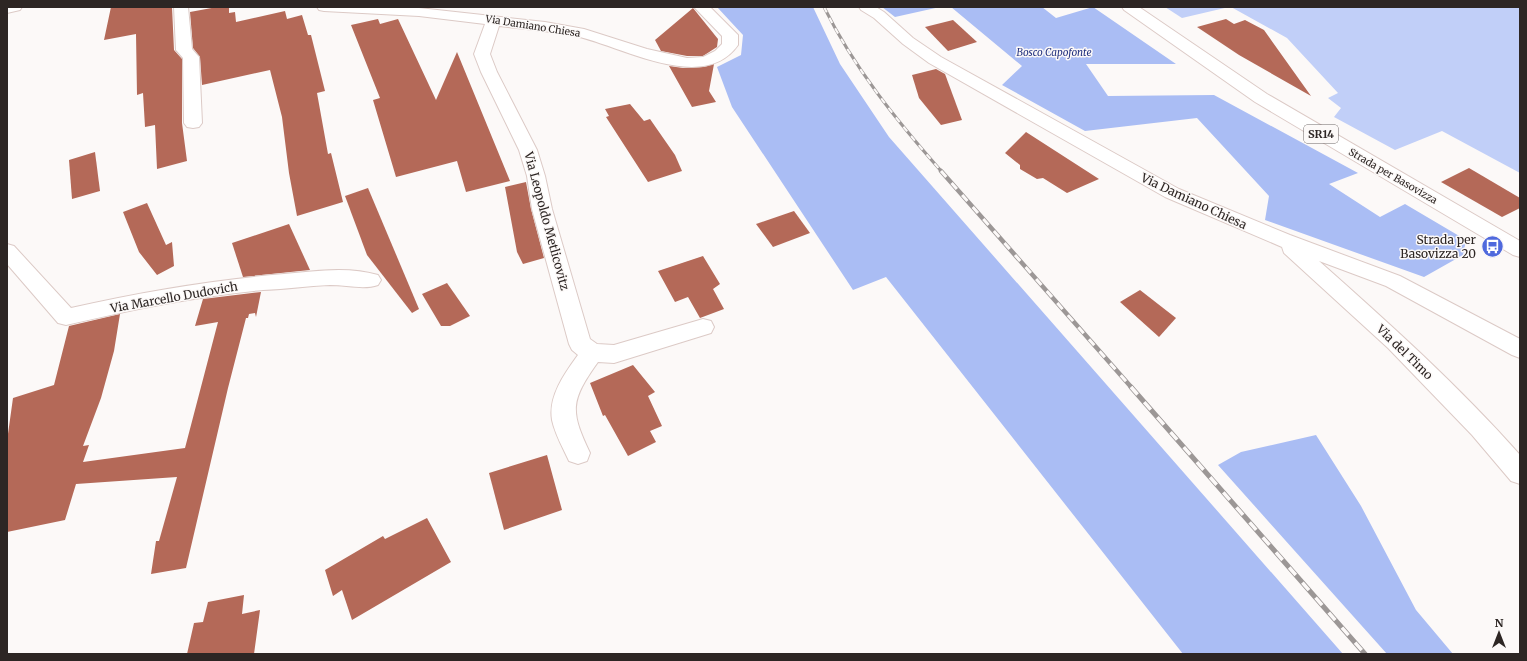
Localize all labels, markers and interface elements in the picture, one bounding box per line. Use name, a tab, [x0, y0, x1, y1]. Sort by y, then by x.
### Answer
street label: Via Damiano Chiesa	[484, 12, 582, 40]
park label: Bosco Capofonte	[1017, 46, 1092, 59]
road number: SR14	[1304, 125, 1338, 143]
street label: Strada per Basovizza	[1346, 145, 1440, 207]
street label: Via Leopoldo Metlicovitz	[521, 149, 573, 292]
street label: Via Damiano Chiesa	[1138, 169, 1250, 232]
place label: Strada per Basovizza 20	[1400, 232, 1477, 261]
bus stop icon: Strada per Basovizza 20	[1479, 233, 1505, 259]
street label: Via Marcello Dudovich	[108, 278, 239, 316]
street label: Via del Timo	[1373, 321, 1436, 383]
north arrow	[1479, 613, 1519, 653]
text: N	[1495, 616, 1504, 630]

